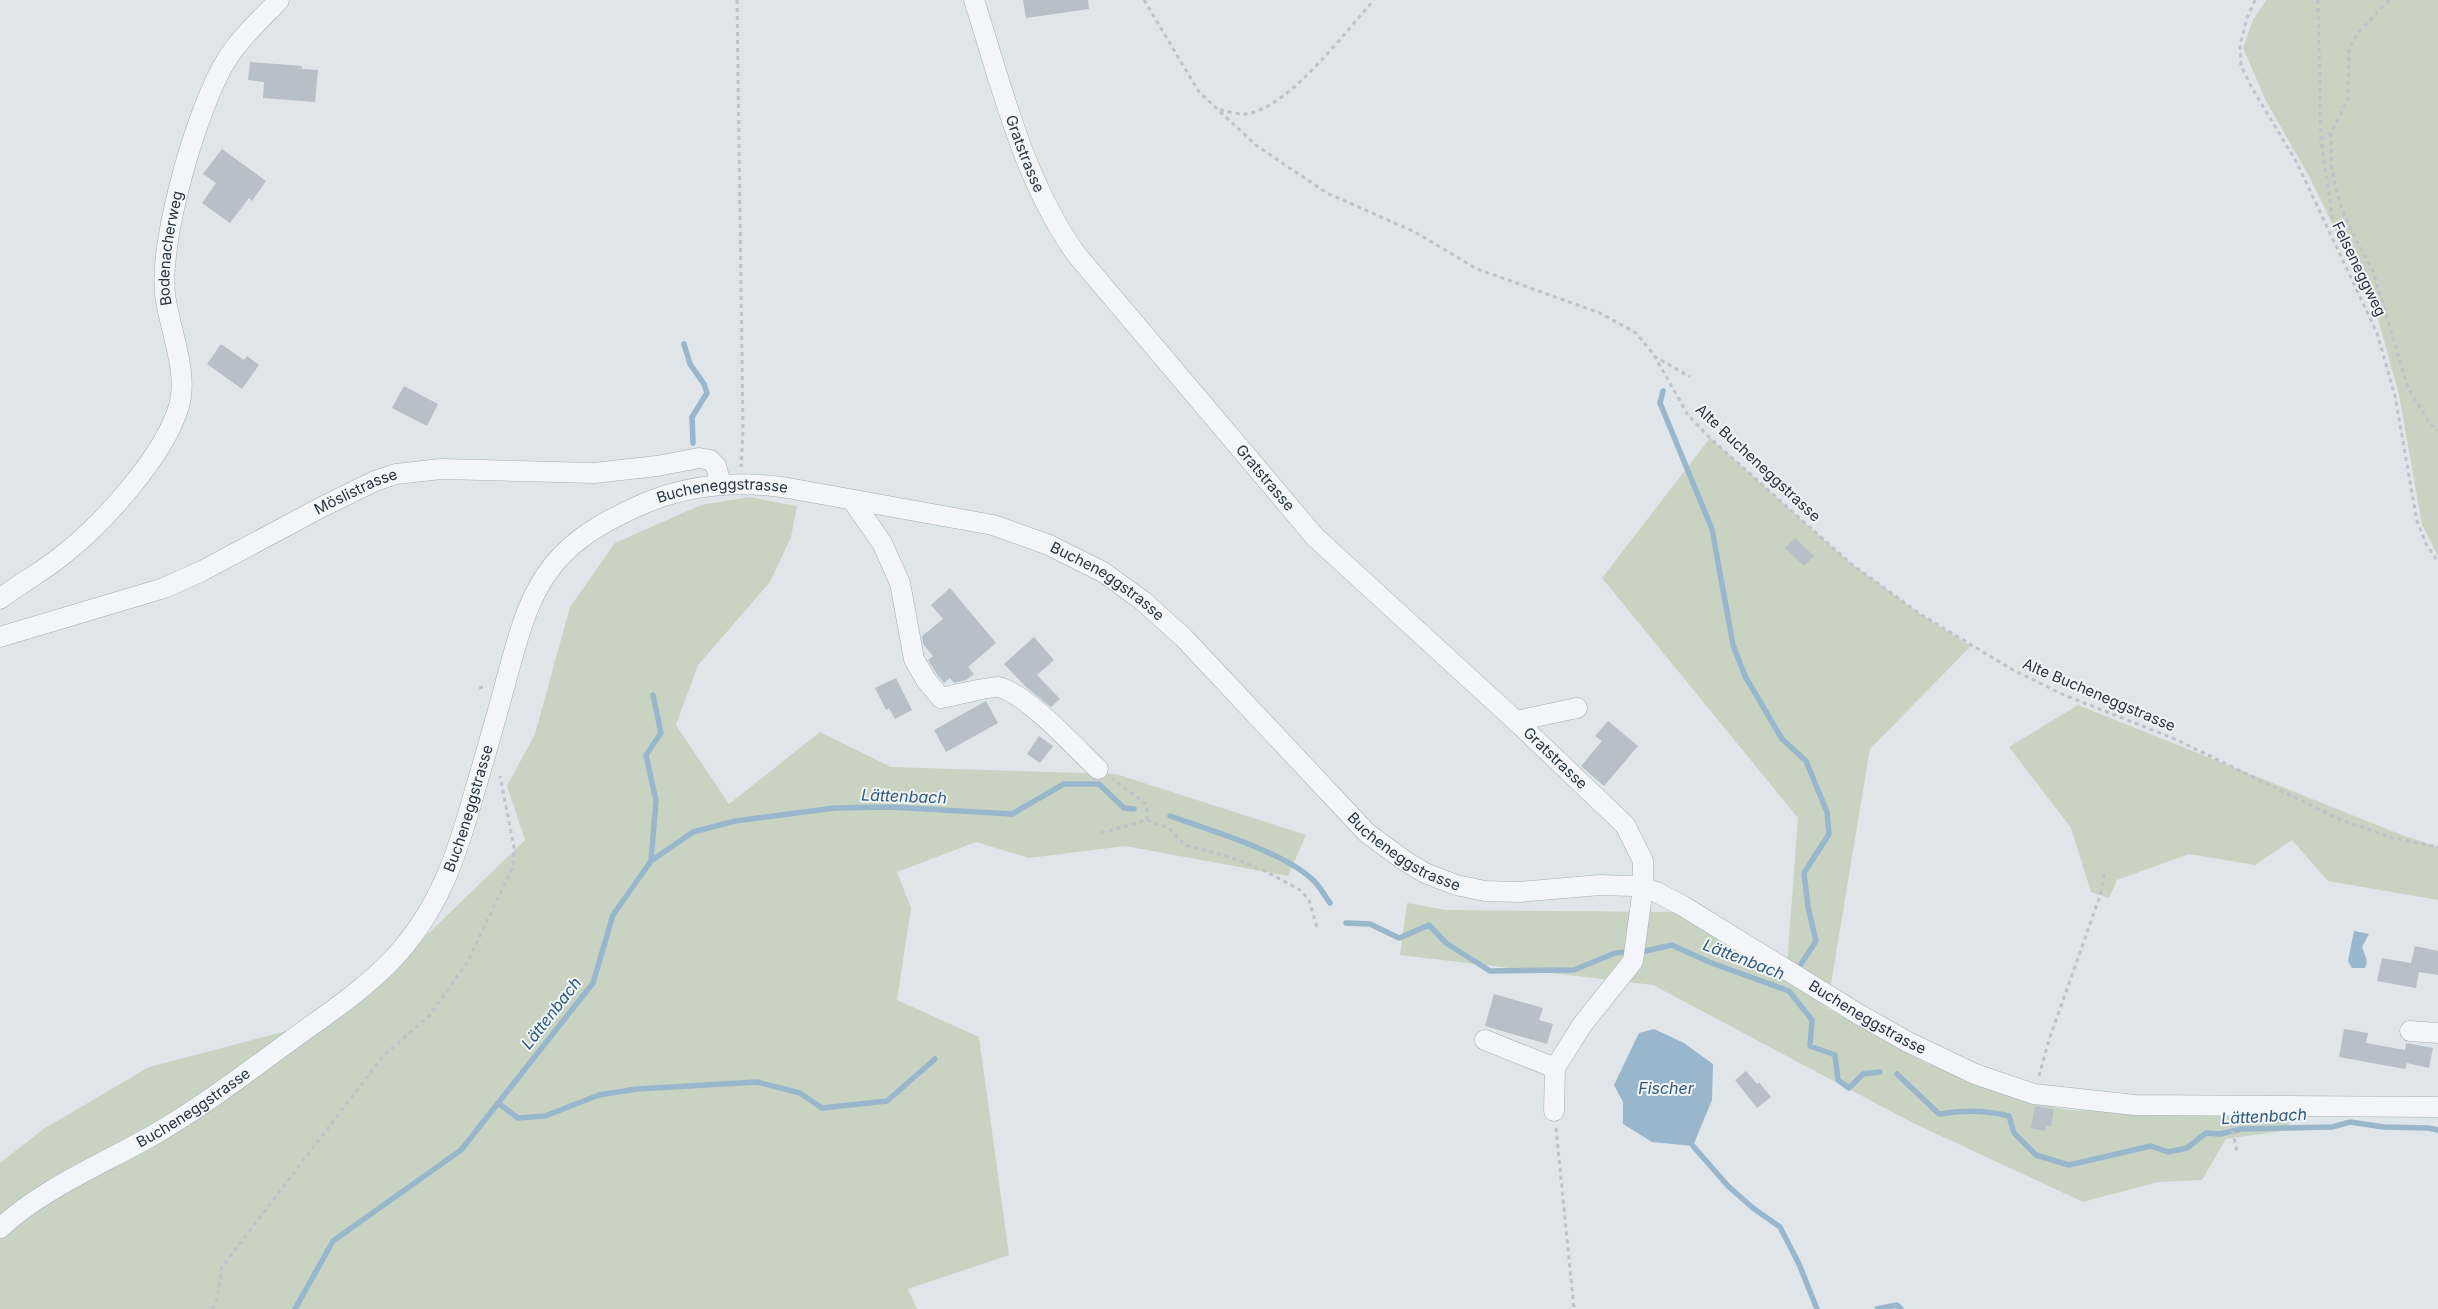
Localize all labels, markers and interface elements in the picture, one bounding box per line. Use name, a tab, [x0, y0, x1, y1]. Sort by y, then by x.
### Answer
street label: Gratstrasse	[1002, 112, 1049, 195]
street label: Bodenacherweg	[154, 189, 187, 307]
street label: Felseneggweg	[2328, 218, 2391, 319]
street label: Alte Bucheneggstrasse	[1692, 400, 1825, 526]
street label: Gratstrasse	[1232, 440, 1299, 515]
street label: Möslistrasse	[311, 464, 399, 518]
street label: Bucheneggstrasse	[654, 474, 789, 507]
street label: Bucheneggstrasse	[1047, 537, 1168, 625]
street label: Alte Bucheneggstrasse	[2020, 654, 2179, 735]
street label: Gratstrasse	[1519, 723, 1592, 793]
street label: Bucheneggstrasse	[439, 742, 497, 875]
water label: Lättenbach	[861, 785, 947, 807]
street label: Bucheneggstrasse	[1343, 808, 1463, 895]
water label: Lättenbach	[1700, 934, 1788, 984]
water label: Lättenbach	[517, 973, 585, 1053]
street label: Bucheneggstrasse	[1805, 976, 1929, 1058]
street label: Bucheneggstrasse	[133, 1063, 254, 1152]
water label: Fischer	[1638, 1078, 1695, 1098]
water label: Lättenbach	[2221, 1104, 2307, 1128]

